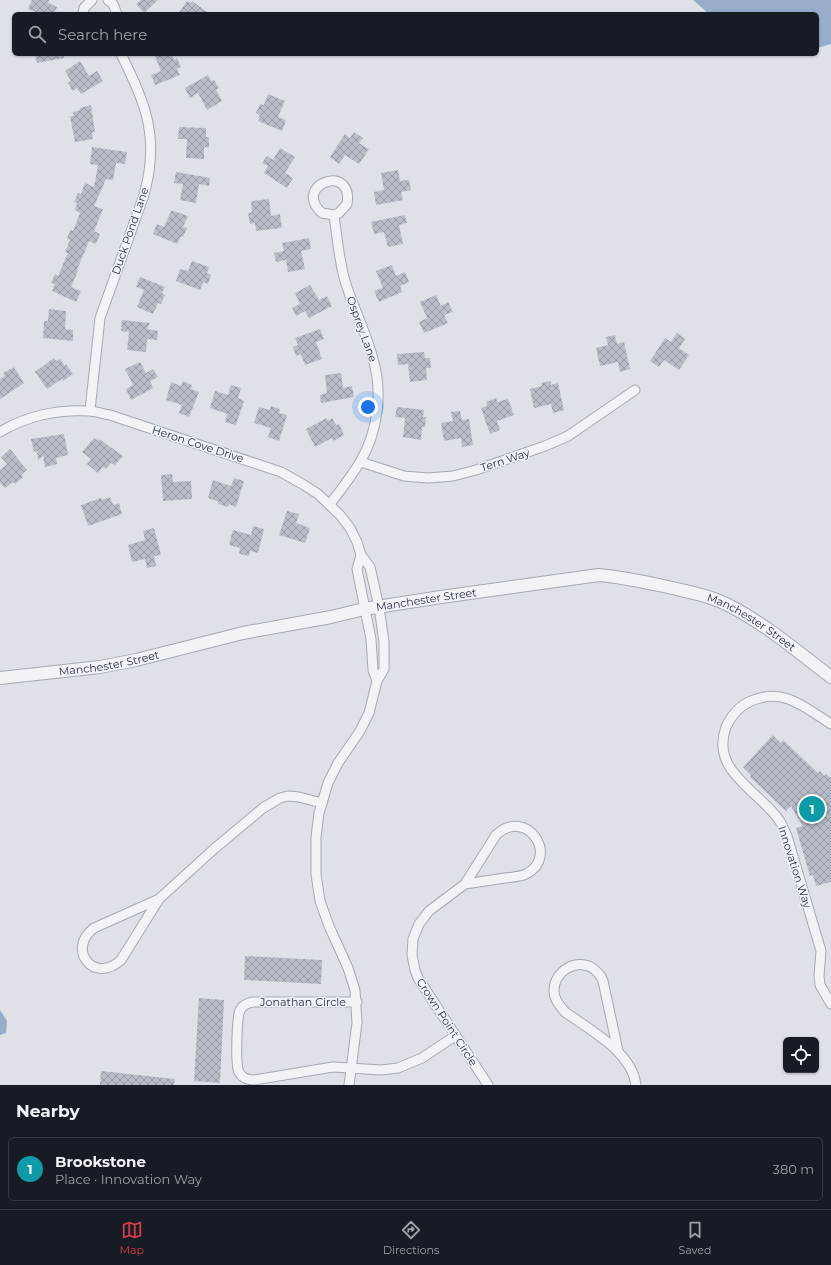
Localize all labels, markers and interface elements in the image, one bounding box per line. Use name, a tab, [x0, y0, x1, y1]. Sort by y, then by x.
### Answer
search box	[12, 12, 819, 56]
icon: search	[26, 23, 48, 45]
text: Search here	[58, 25, 147, 44]
street label: Duck Pond Lane	[108, 185, 152, 277]
street label: Osprey Lane	[344, 294, 380, 364]
your location	[358, 397, 378, 417]
street label: Heron Cove Drive	[150, 423, 246, 466]
street label: Tern Way	[479, 445, 531, 475]
street label: Manchester Street	[375, 585, 478, 614]
street label: Manchester Street	[705, 590, 799, 654]
street label: Manchester Street	[58, 647, 161, 678]
pin: 1	[799, 794, 825, 824]
street label: Innovation Way	[775, 824, 815, 910]
street label: Crown Point Circle	[413, 975, 481, 1069]
street label: Jonathan Circle	[259, 995, 346, 1009]
map controls	[783, 1037, 819, 1073]
button: locate	[783, 1037, 819, 1073]
text: Nearby	[16, 1101, 80, 1121]
text: Brookstone	[55, 1152, 146, 1171]
text: 1	[27, 1161, 33, 1177]
text: 380 m	[773, 1161, 814, 1177]
text: Place · Innovation Way	[55, 1171, 202, 1187]
tab: Map	[120, 1219, 144, 1257]
tab: Directions	[383, 1219, 439, 1257]
tab: Saved	[678, 1219, 711, 1257]

